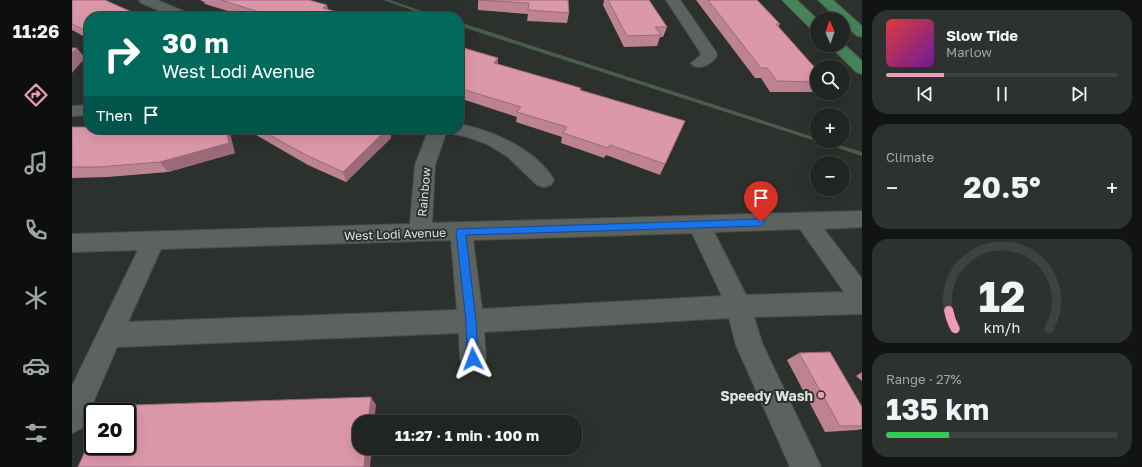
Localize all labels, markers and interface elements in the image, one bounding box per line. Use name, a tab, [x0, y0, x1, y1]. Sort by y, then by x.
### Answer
north arrow	[810, 12, 850, 52]
map controls	[810, 12, 850, 196]
text: 11:26	[13, 20, 59, 42]
text: 30 m	[162, 26, 229, 59]
text: Slow Tide	[946, 26, 1018, 44]
icon: right	[96, 28, 148, 80]
text: Marlow	[946, 44, 992, 60]
text: West Lodi Avenue	[162, 60, 315, 82]
button: search	[810, 60, 850, 100]
icon: directions	[22, 81, 50, 109]
icon: previous	[914, 83, 936, 105]
icon: pause	[991, 83, 1013, 105]
icon: next	[1068, 83, 1090, 105]
icon: arrive	[140, 104, 162, 126]
text: Then	[96, 106, 132, 124]
button: +	[810, 108, 850, 148]
icon: music	[22, 149, 50, 177]
text: Climate	[886, 149, 934, 165]
button: −	[810, 156, 850, 196]
street label: Rainbow	[414, 166, 434, 217]
text: 20.5°	[963, 169, 1041, 205]
text: −	[886, 174, 898, 201]
text: +	[1106, 174, 1118, 201]
pin	[744, 181, 778, 222]
icon: arrive	[750, 187, 772, 209]
icon: phone	[22, 216, 50, 244]
street label: West Lodi Avenue	[344, 225, 446, 243]
text: 12	[979, 270, 1025, 320]
icon: climate	[22, 284, 50, 312]
text: km/h	[984, 318, 1020, 335]
position arrow	[452, 338, 494, 380]
icon: car	[22, 352, 50, 380]
text: Range · 27%	[886, 371, 961, 387]
place label: Speedy Wash	[720, 387, 813, 404]
marker: Speedy Wash	[816, 390, 826, 400]
text: 135 km	[886, 391, 989, 427]
speed limit sign: 20	[84, 403, 136, 455]
icon: filters	[22, 419, 50, 447]
text: 11:27 · 1 min · 100 m	[395, 426, 539, 444]

